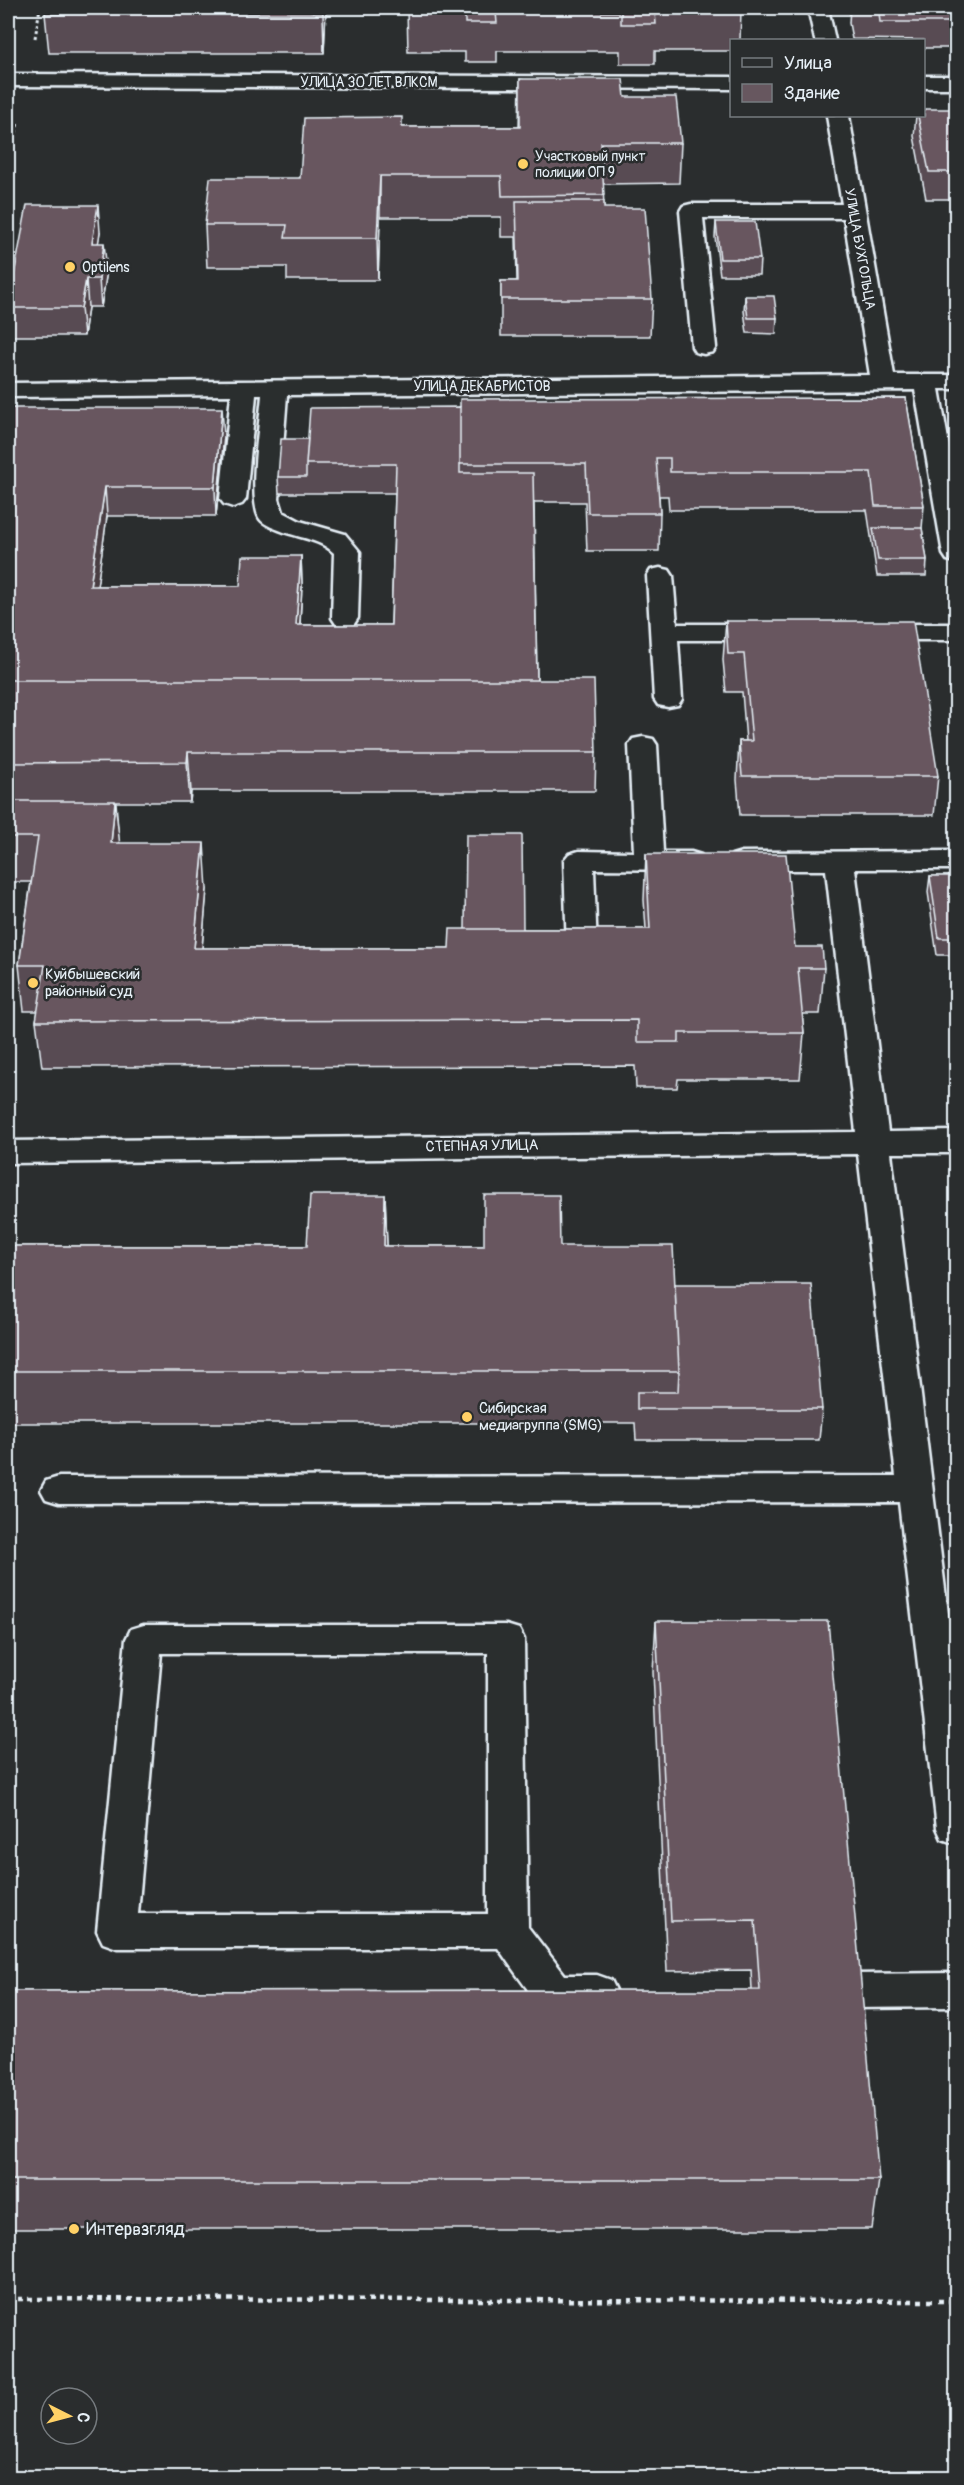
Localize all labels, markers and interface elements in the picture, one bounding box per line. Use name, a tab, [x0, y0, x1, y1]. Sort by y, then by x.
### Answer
legend	[730, 39, 925, 117]
text: Улица	[784, 52, 832, 75]
street label: УЛИЦА 30 ЛЕТ ВЛКСМ	[300, 74, 438, 91]
text: Здание	[784, 82, 840, 105]
place label: Участковый пункт полиции ОП 9	[535, 148, 646, 181]
marker: Участковый пункт полиции ОП 9	[516, 157, 530, 171]
street label: УЛИЦА БУХГОЛЬЦА	[841, 187, 879, 311]
place label: Optilens	[82, 259, 130, 276]
marker: Optilens	[63, 260, 77, 274]
street label: УЛИЦА ДЕКАБРИСТОВ	[413, 378, 551, 395]
place label: Куйбышевский районный суд	[45, 965, 140, 1001]
marker: Куйбышевский районный суд	[26, 976, 40, 990]
street label: СТЕПНАЯ УЛИЦА	[425, 1136, 539, 1156]
place label: Сибирская медиагруппа (SMG)	[479, 1399, 603, 1435]
marker: Сибирская медиагруппа (SMG)	[460, 1410, 474, 1424]
place label: Интервзгляд	[86, 2218, 185, 2241]
marker: Интервзгляд	[67, 2222, 81, 2236]
north arrow	[39, 2386, 99, 2446]
text: С	[72, 2412, 93, 2424]

